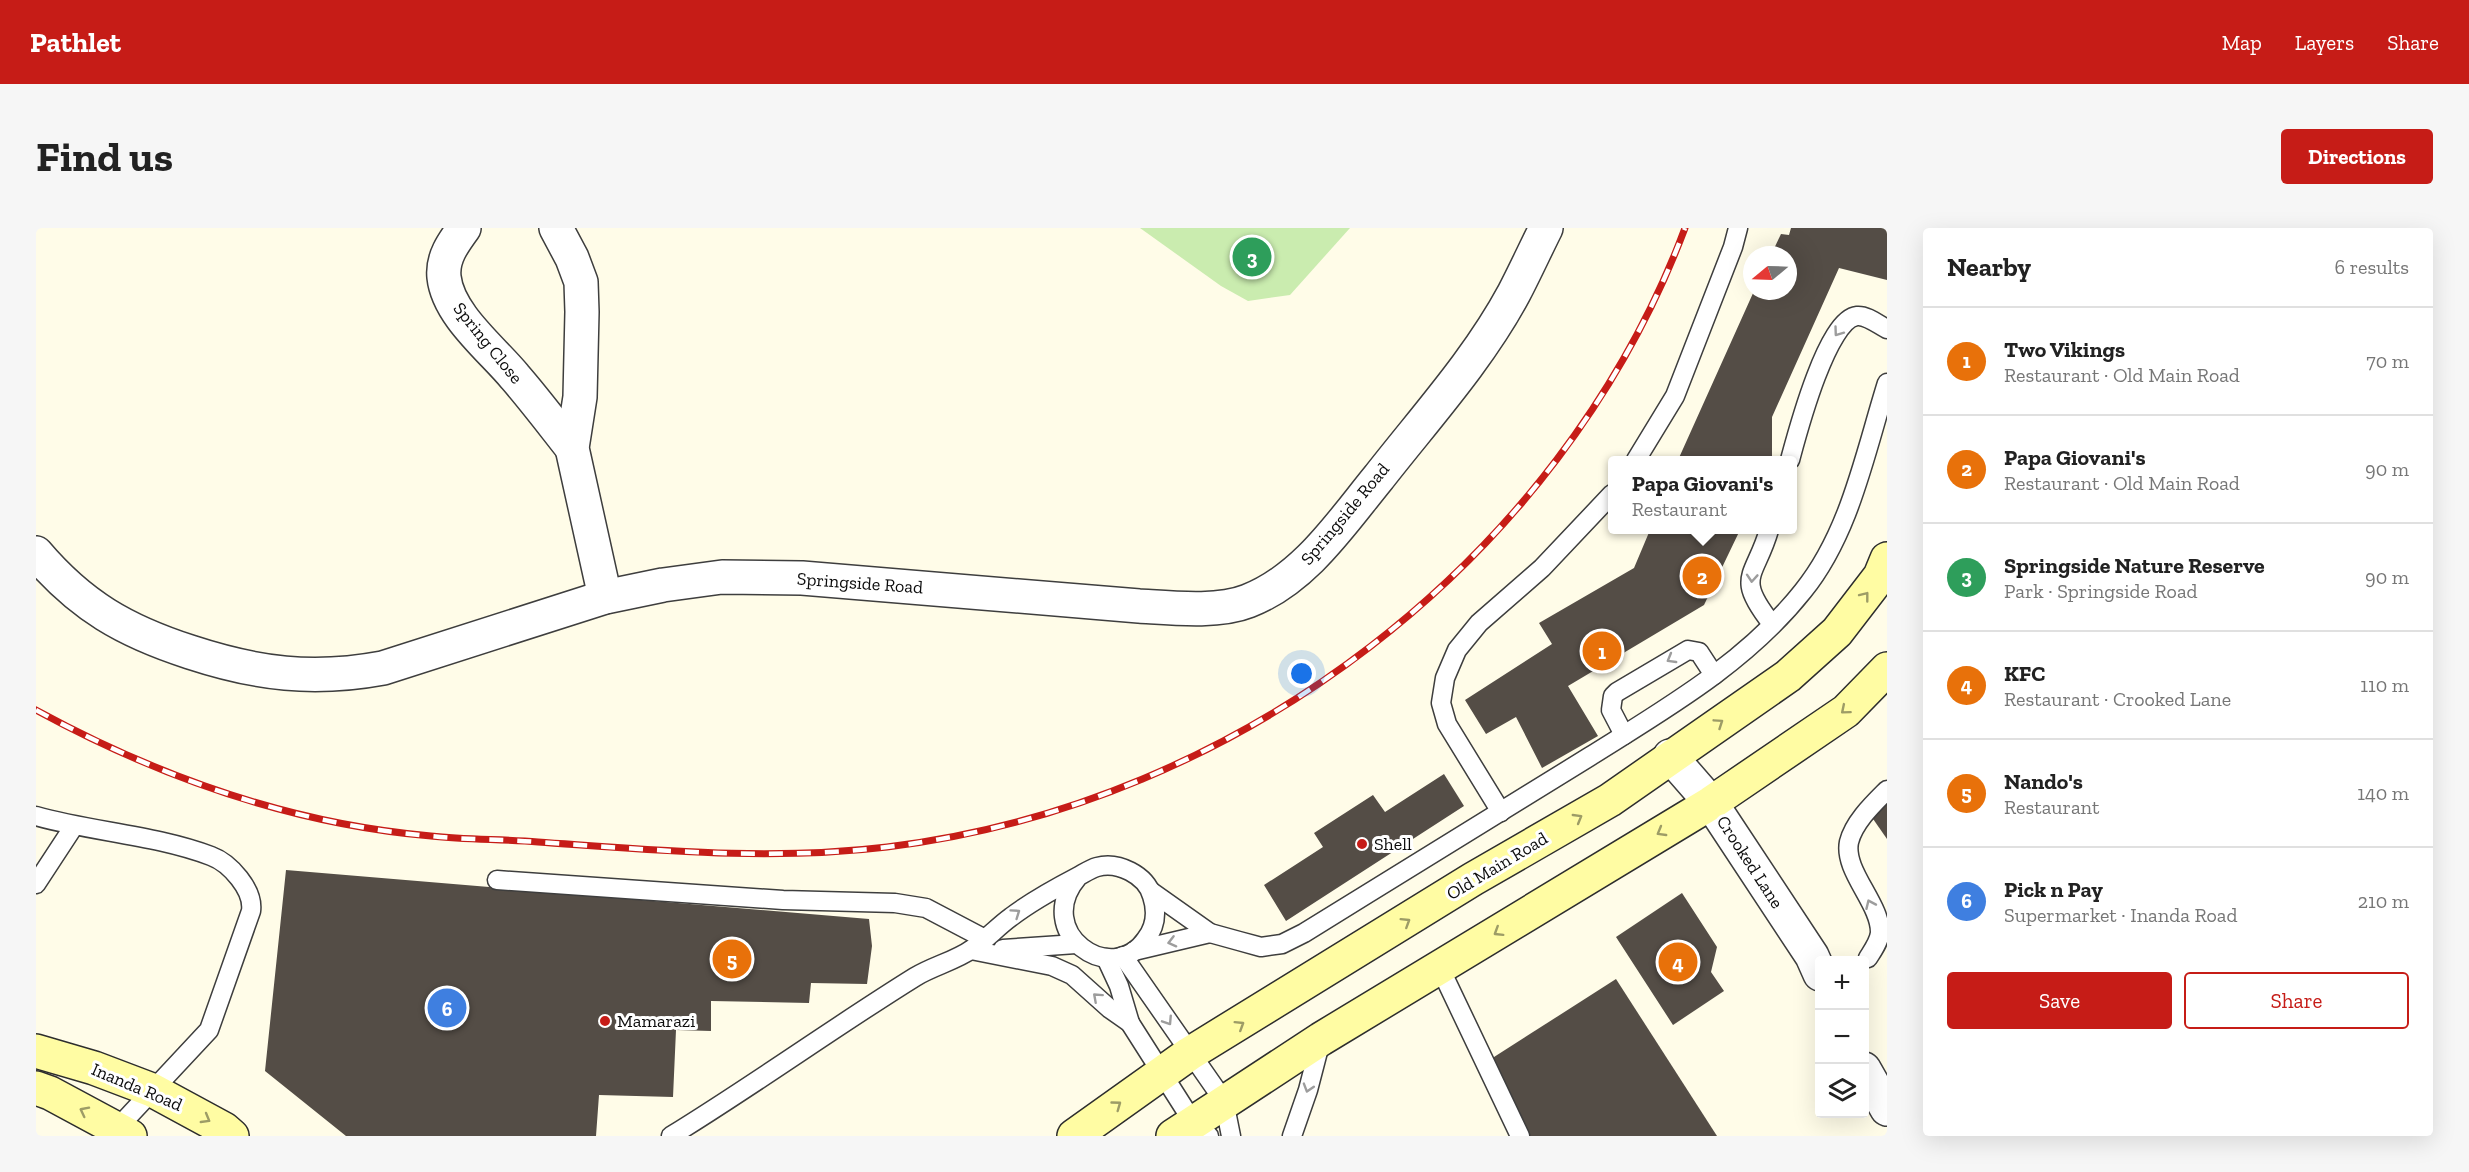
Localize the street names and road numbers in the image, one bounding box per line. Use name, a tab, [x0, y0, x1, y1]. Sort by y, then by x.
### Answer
street label: Spring Close	[449, 298, 527, 388]
street label: Springside Road	[1296, 458, 1394, 569]
street label: Springside Road	[796, 568, 924, 598]
street label: Crooked Lane	[1712, 811, 1788, 913]
street label: Old Main Road	[1442, 827, 1552, 905]
street label: Inanda Road	[88, 1058, 186, 1116]

